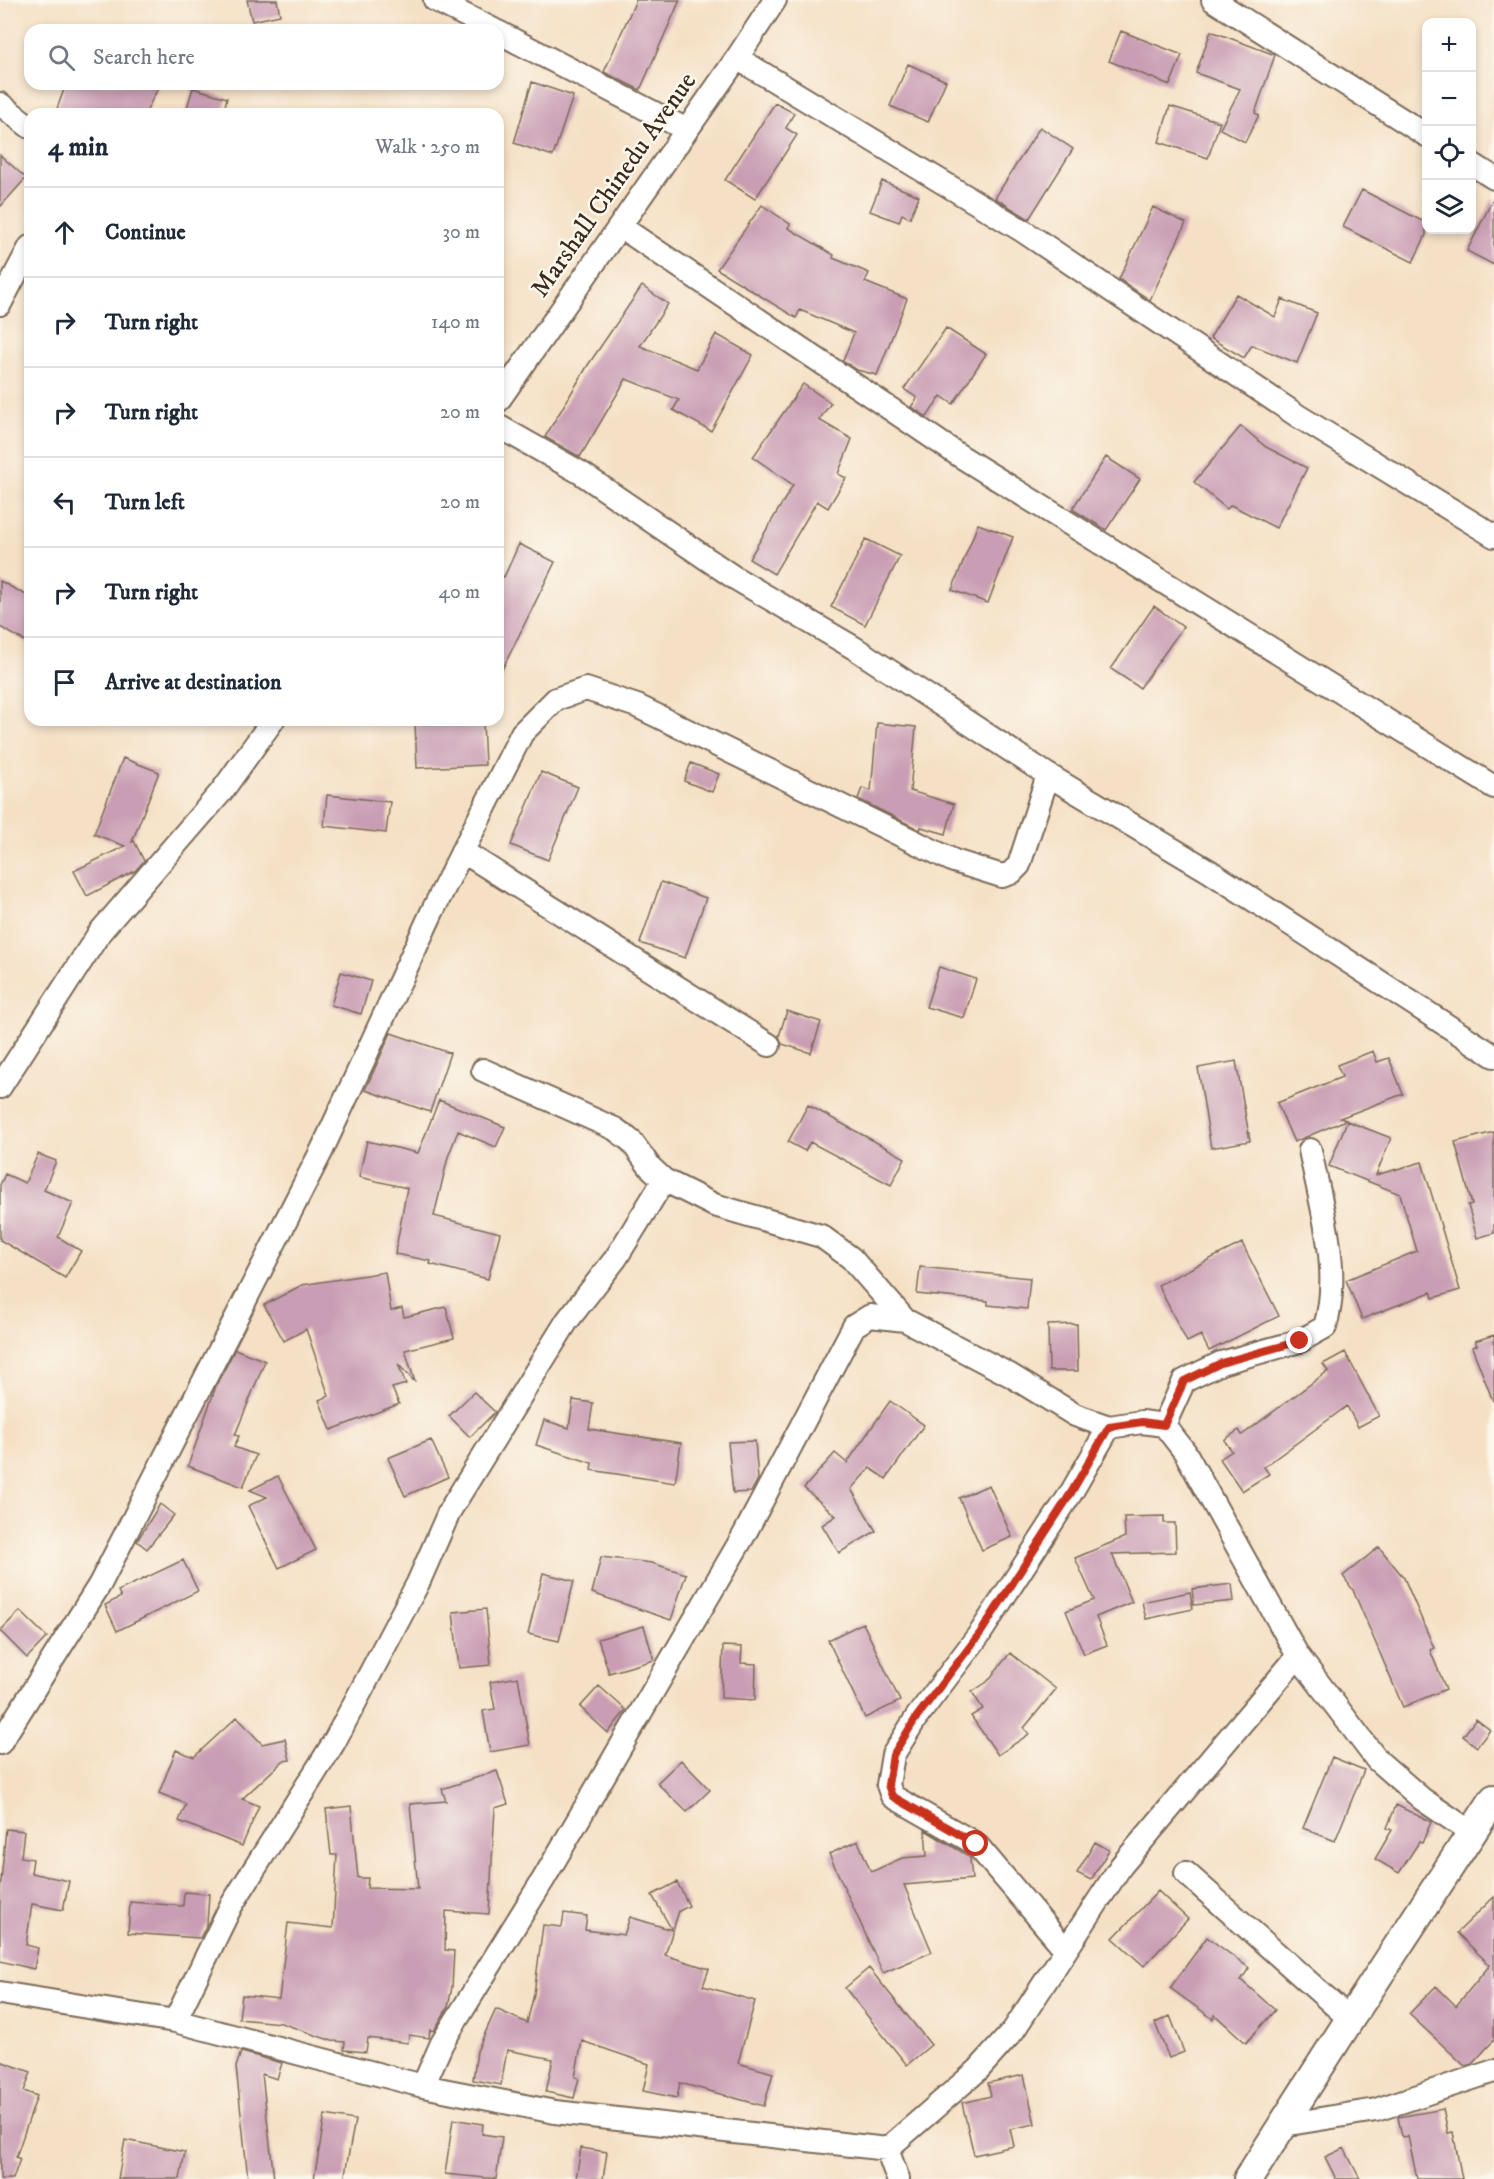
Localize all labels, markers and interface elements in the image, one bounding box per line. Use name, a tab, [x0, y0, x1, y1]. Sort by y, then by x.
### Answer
map controls	[1422, 18, 1476, 234]
button: +	[1422, 18, 1476, 72]
search box	[24, 24, 504, 90]
icon: search	[45, 41, 78, 74]
text: Search here	[93, 44, 195, 71]
street label: Marshall Chinedu Avenue	[524, 66, 704, 304]
button: −	[1422, 72, 1476, 126]
button: locate	[1422, 126, 1476, 180]
text: 4 min	[48, 131, 108, 164]
text: Walk · 250 m	[375, 135, 480, 160]
button: layers	[1422, 180, 1476, 234]
icon: ahead	[48, 216, 81, 249]
text: Continue	[105, 219, 186, 246]
text: 30 m	[442, 220, 480, 245]
icon: right	[48, 306, 81, 339]
text: Turn right	[105, 309, 198, 336]
text: 140 m	[431, 310, 480, 335]
icon: right	[48, 396, 81, 429]
text: Turn right	[105, 399, 198, 426]
text: 20 m	[440, 400, 480, 425]
icon: left	[48, 486, 81, 519]
text: Turn left	[105, 489, 185, 516]
text: 20 m	[440, 490, 480, 515]
icon: right	[48, 576, 81, 609]
text: Turn right	[105, 579, 198, 606]
text: 40 m	[438, 580, 480, 605]
icon: arrive	[48, 666, 81, 699]
text: Arrive at destination	[105, 669, 282, 696]
route end	[1286, 1327, 1312, 1353]
route start	[962, 1830, 988, 1856]

